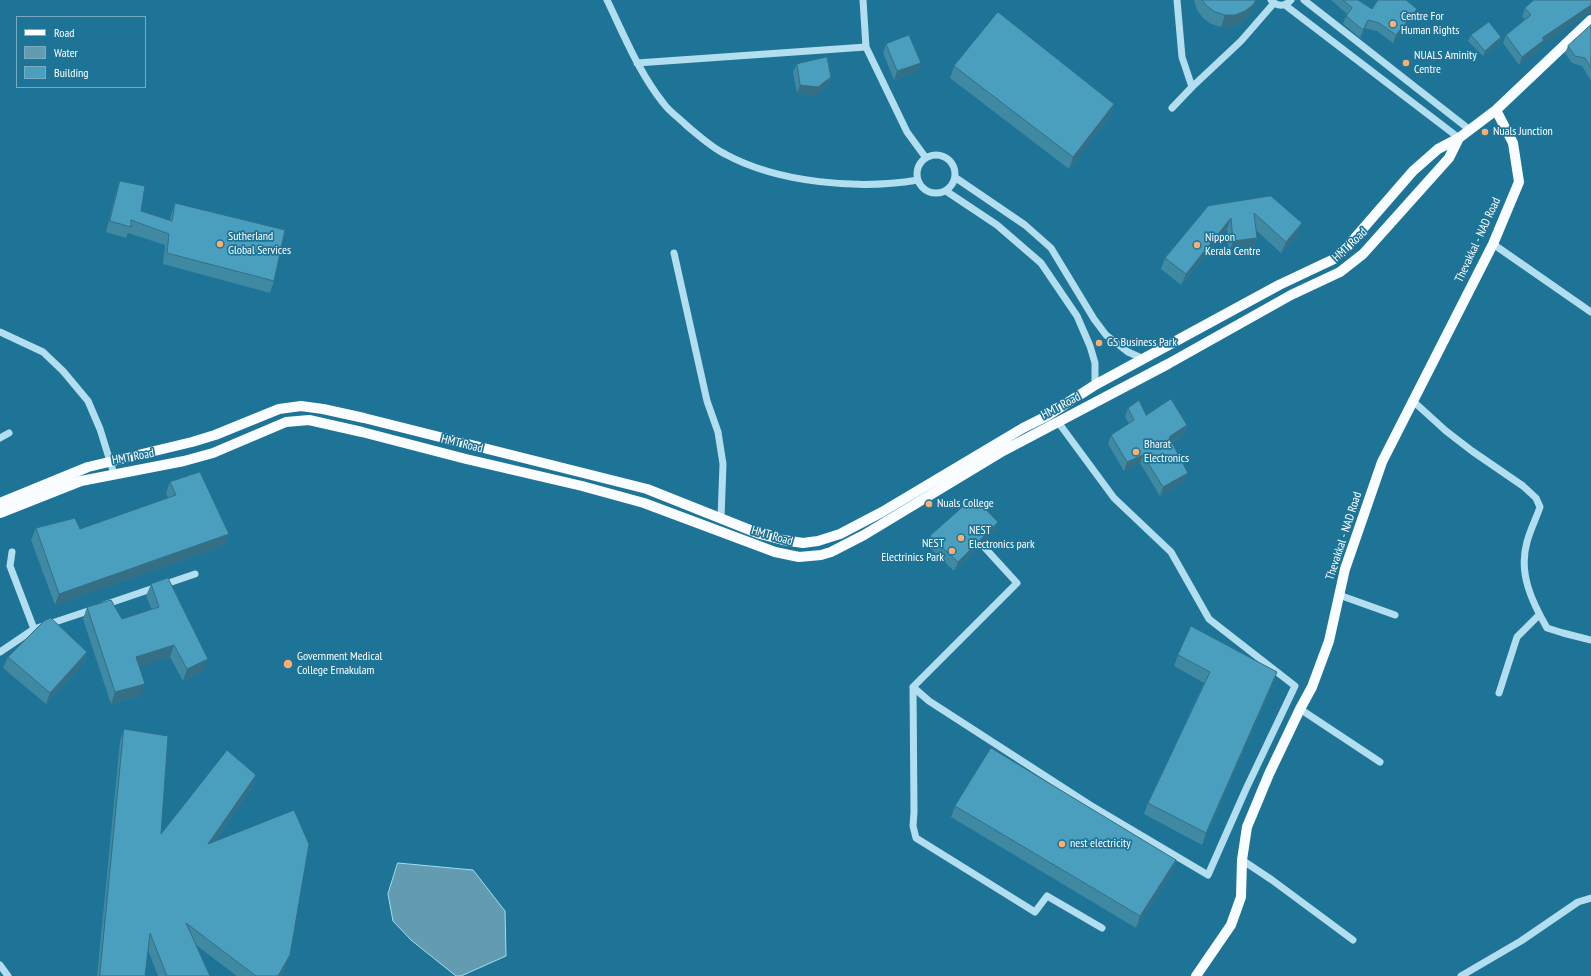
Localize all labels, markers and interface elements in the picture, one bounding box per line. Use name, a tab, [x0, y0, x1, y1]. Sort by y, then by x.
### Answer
place label: Centre For Human Rights	[1401, 10, 1459, 38]
legend	[16, 16, 146, 88]
marker: Centre For Human Rights	[1388, 19, 1398, 29]
text: Road	[54, 25, 74, 40]
text: Water	[54, 45, 78, 60]
place label: NUALS Aminity Centre	[1414, 49, 1477, 77]
marker: NUALS Aminity Centre	[1401, 58, 1411, 68]
text: Building	[54, 65, 89, 80]
place label: Nuals Junction	[1493, 125, 1553, 139]
marker: Nuals Junction	[1480, 127, 1490, 137]
street label: Thevakkal - NAD Road	[1452, 195, 1504, 285]
street label: HMT Road	[1330, 225, 1370, 265]
place label: Sutherland Global Services	[228, 230, 291, 258]
place label: Nippon Kerala Centre	[1205, 231, 1261, 259]
marker: Sutherland Global Services	[215, 239, 225, 249]
marker: Nippon Kerala Centre	[1192, 240, 1202, 250]
place label: GS Business Park	[1107, 336, 1177, 350]
marker: GS Business Park	[1094, 338, 1104, 348]
street label: HMT Road	[1039, 390, 1083, 422]
street label: HMT Road	[440, 432, 484, 456]
place label: Bharat Electronics	[1144, 438, 1189, 466]
street label: HMT Road	[111, 446, 155, 468]
marker: Bharat Electronics	[1131, 447, 1141, 457]
street label: Thevakkal - NAD Road	[1323, 490, 1365, 582]
place label: Nuals College	[937, 497, 994, 511]
marker: Nuals College	[924, 499, 934, 509]
street label: HMT Road	[750, 523, 794, 549]
place label: NEST Electronics park	[969, 524, 1035, 552]
marker: NEST Electronics park	[956, 533, 966, 543]
place label: NEST Electrinics Park	[881, 537, 944, 565]
marker: NEST Electrinics Park	[947, 546, 957, 556]
place label: Government Medical College Ernakulam	[297, 650, 382, 678]
marker: Government Medical College Ernakulam	[282, 658, 294, 670]
place label: nest electricity	[1070, 837, 1131, 851]
marker: nest electricity	[1057, 839, 1067, 849]

